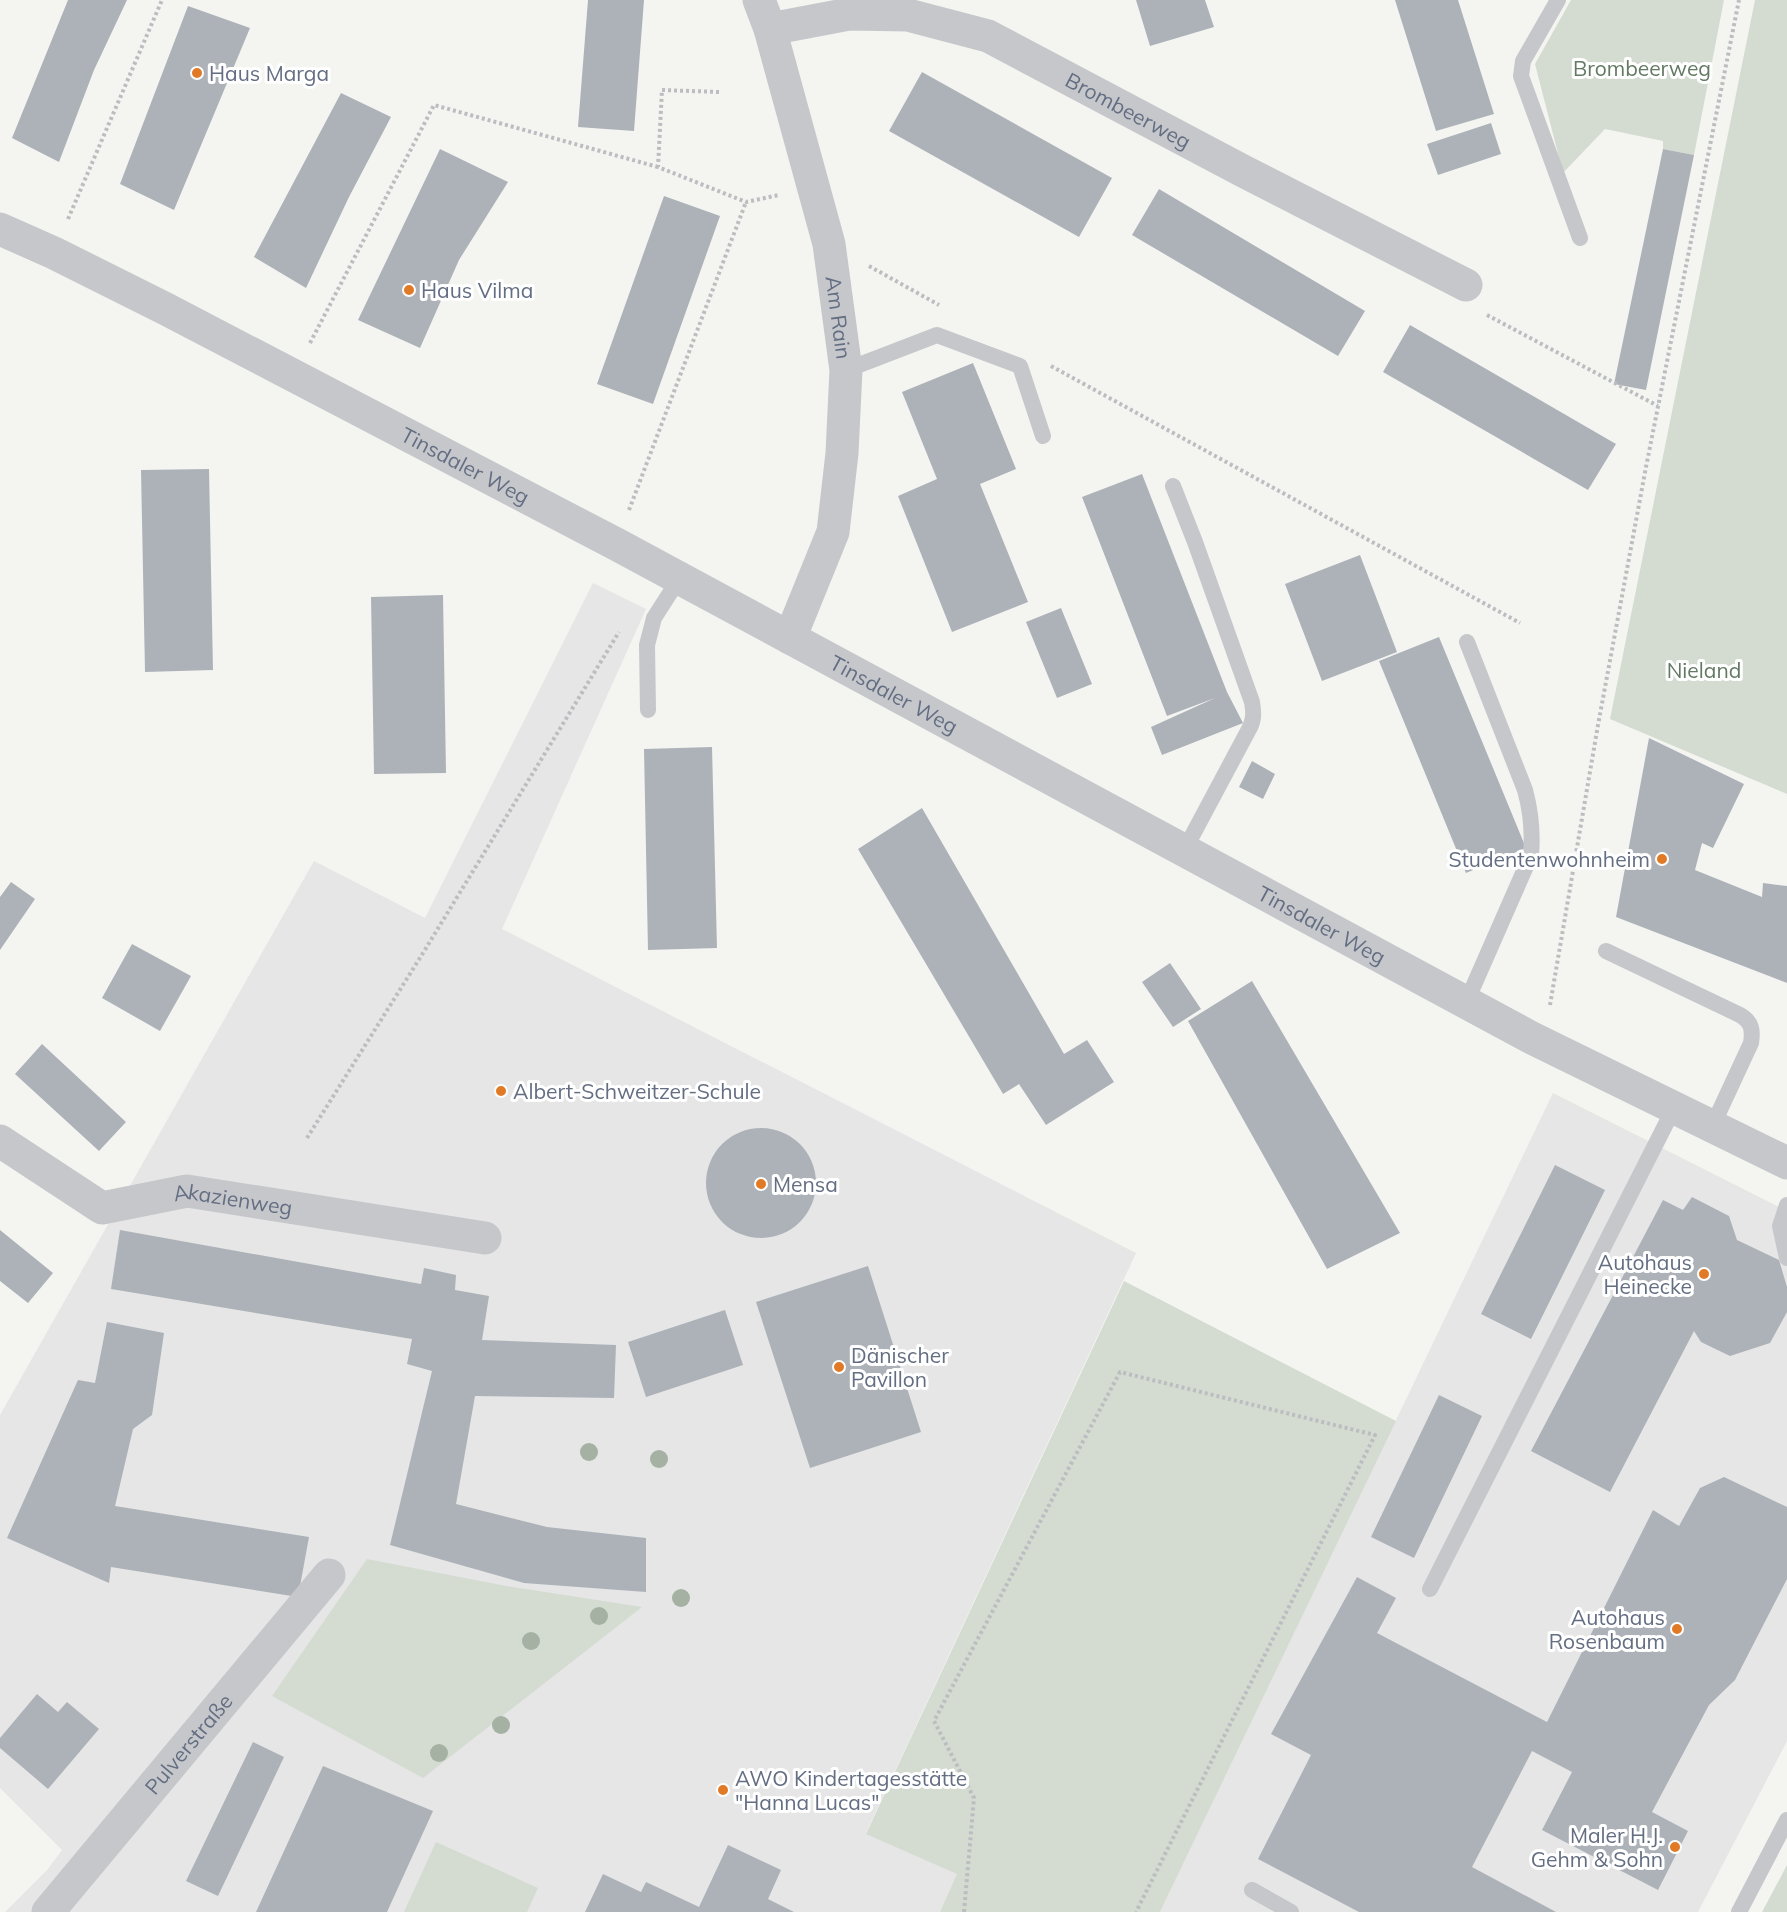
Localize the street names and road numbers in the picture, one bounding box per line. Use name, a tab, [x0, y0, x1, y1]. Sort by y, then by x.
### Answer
street label: Brombeerweg	[1061, 66, 1196, 154]
street label: Am Rain	[820, 274, 857, 361]
street label: Tinsdaler Weg	[397, 421, 534, 510]
street label: Tinsdaler Weg	[826, 649, 963, 739]
street label: Tinsdaler Weg	[1253, 880, 1390, 970]
street label: Akazienweg	[171, 1178, 294, 1220]
street label: Pulverstraße	[139, 1688, 238, 1799]

